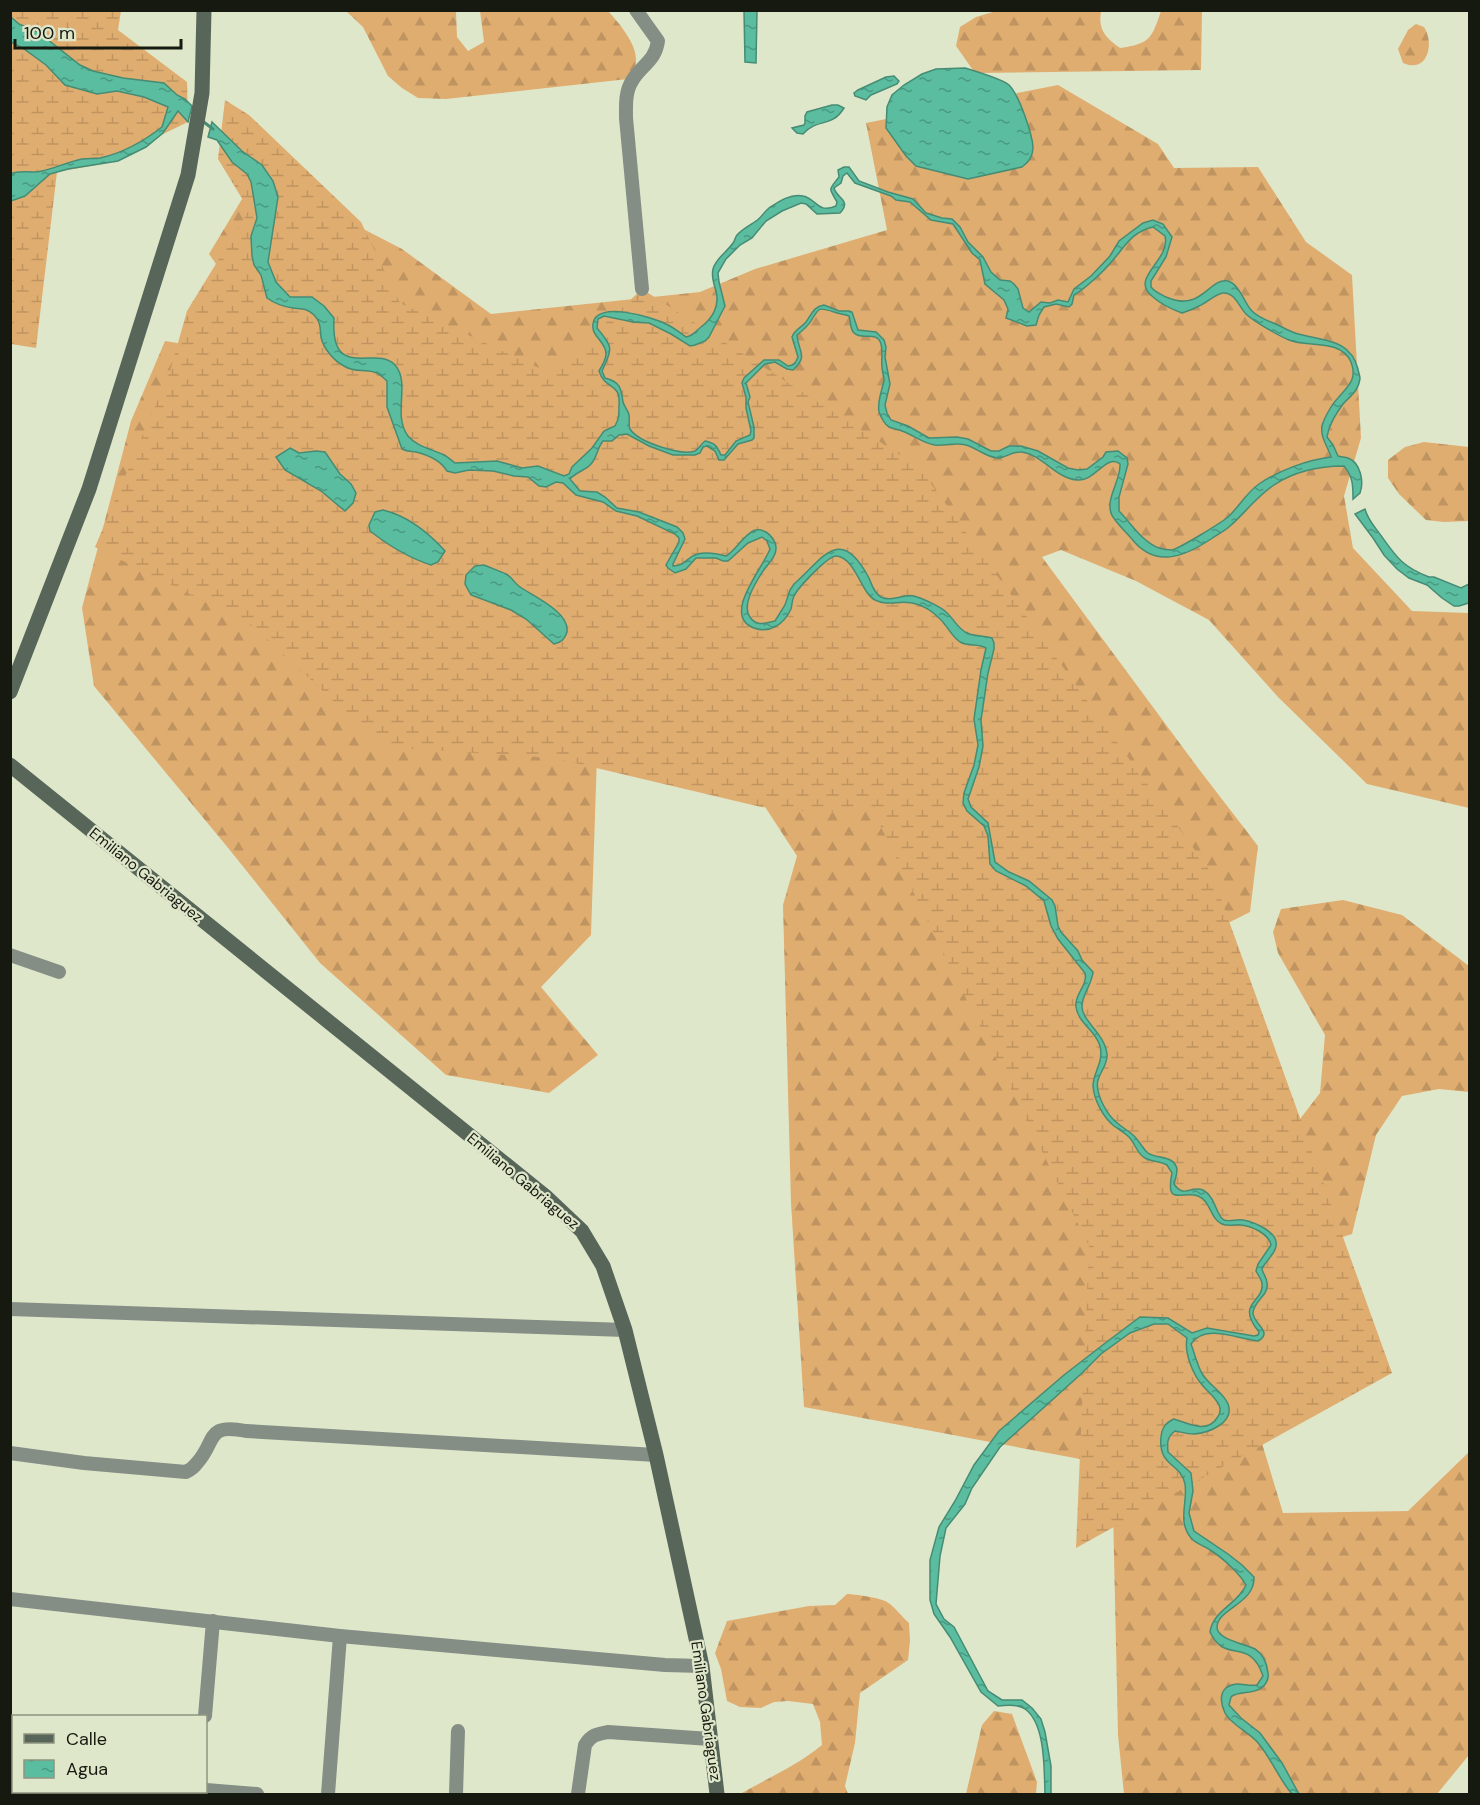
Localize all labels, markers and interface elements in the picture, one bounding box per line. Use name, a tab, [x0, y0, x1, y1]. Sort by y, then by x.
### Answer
scale bar	[15, 12, 182, 50]
text: 100 m	[24, 21, 75, 45]
street label: Emiliano Gabriaguez	[85, 823, 207, 927]
street label: Emiliano Gabriaguez	[463, 1128, 583, 1234]
street label: Emiliano Gabriaguez	[686, 1640, 726, 1782]
legend	[12, 1715, 207, 1793]
text: Calle	[66, 1727, 107, 1751]
text: Agua	[66, 1757, 108, 1781]

